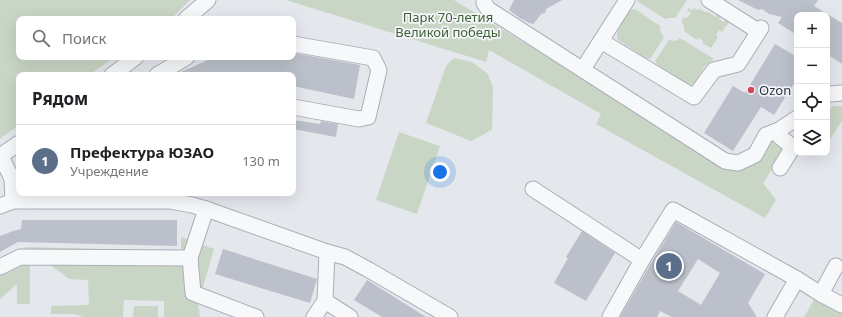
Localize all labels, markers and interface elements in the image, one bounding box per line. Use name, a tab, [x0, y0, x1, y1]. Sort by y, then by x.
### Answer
park label: Парк 70-летия Великой победы	[395, 8, 501, 41]
map controls	[794, 12, 830, 156]
button: +	[794, 12, 830, 48]
search box	[16, 16, 296, 60]
icon: search	[30, 27, 52, 49]
text: Поиск	[62, 28, 107, 48]
button: −	[794, 48, 830, 84]
place label: Ozon	[759, 81, 791, 99]
button: locate	[794, 84, 830, 120]
marker: Ozon	[746, 85, 756, 95]
text: Рядом	[32, 87, 88, 110]
button: layers	[794, 120, 830, 156]
text: Префектура ЮЗАО	[70, 142, 214, 162]
text: 1	[41, 152, 49, 170]
text: 130 m	[242, 152, 280, 170]
text: Учреждение	[70, 162, 148, 180]
your location	[430, 162, 450, 182]
pin: 1	[656, 251, 682, 281]

